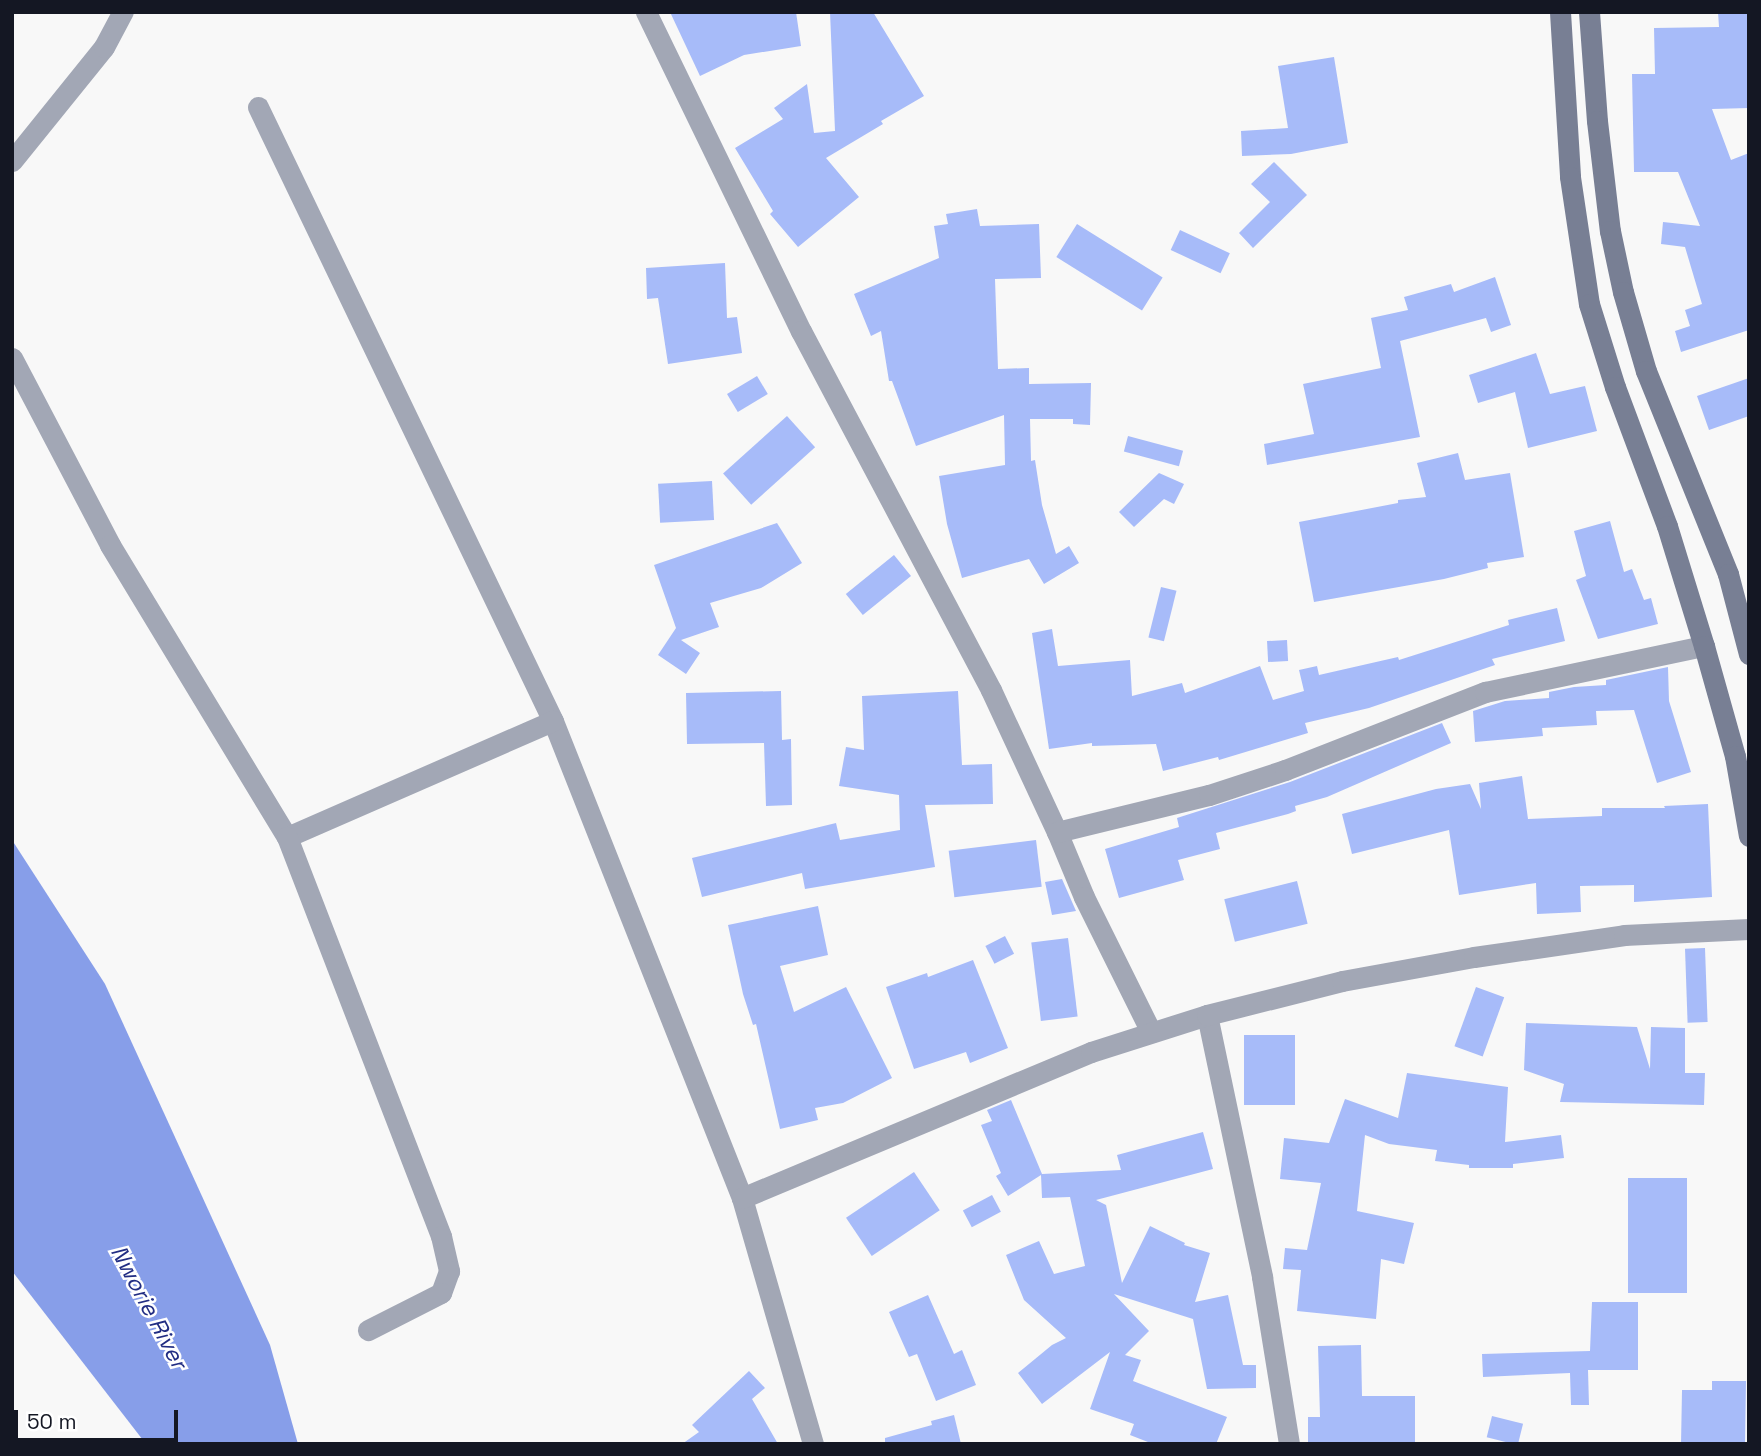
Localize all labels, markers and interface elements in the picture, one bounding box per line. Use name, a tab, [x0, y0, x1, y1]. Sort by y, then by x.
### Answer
water label: Nworie River	[105, 1241, 193, 1373]
scale bar	[18, 1396, 182, 1440]
text: 50 m	[27, 1408, 77, 1435]

